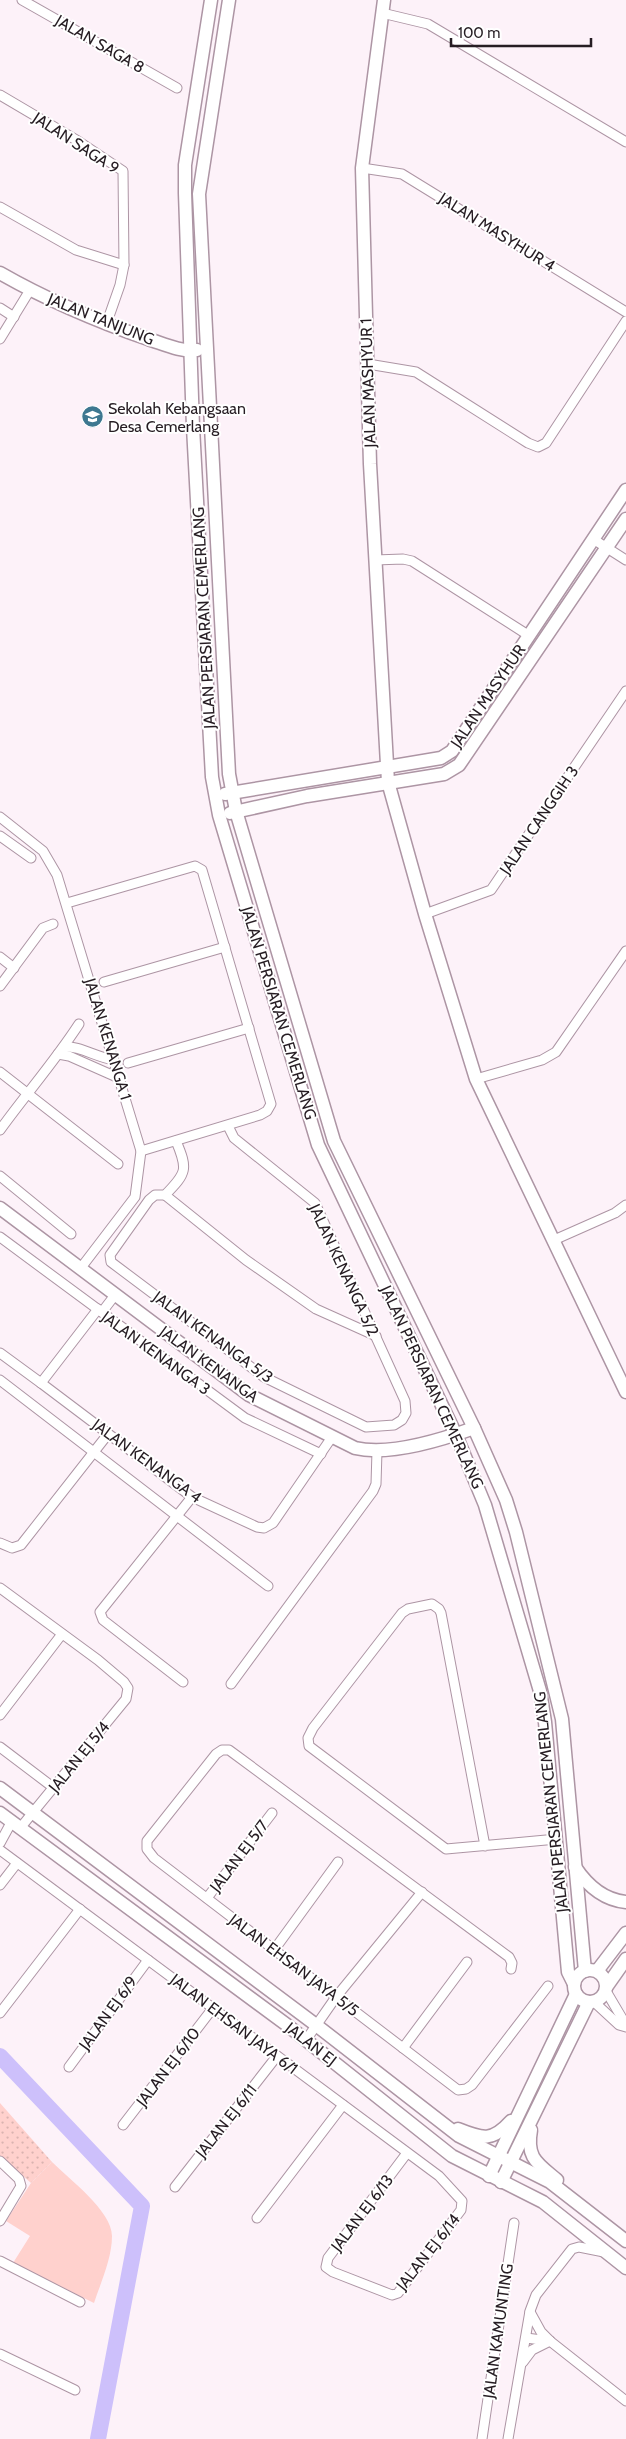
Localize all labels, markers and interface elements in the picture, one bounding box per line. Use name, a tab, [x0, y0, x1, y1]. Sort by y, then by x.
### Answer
street label: JALAN SAGA 8	[51, 10, 148, 77]
scale bar	[451, 15, 591, 47]
text: 100 m	[458, 24, 500, 42]
street label: JALAN SAGA 9	[28, 108, 123, 178]
street label: JALAN MASYHUR 4	[435, 188, 559, 275]
street label: JALAN TANJUNG	[44, 289, 157, 349]
street label: JALAN MASHYUR 1	[356, 318, 380, 449]
place label: Sekolah Kebangsaan Desa Cemerlang	[108, 399, 246, 436]
school or university icon: Sekolah Kebangsaan Desa Cemerlang	[80, 405, 104, 429]
street label: JALAN PERSIARAN CEMERLANG	[189, 507, 219, 730]
street label: JALAN MASYHUR	[446, 640, 530, 752]
street label: JALAN CANGGIH 3	[495, 762, 582, 879]
street label: JALAN PERSIARAN CEMERLANG	[237, 903, 321, 1122]
street label: JALAN KENANGA 1	[80, 975, 136, 1102]
street label: JALAN KENANGA 5/2	[305, 1200, 383, 1339]
street label: JALAN PERSIARAN CEMERLANG	[376, 1281, 488, 1492]
street label: JALAN KENANGA 5/3	[149, 1287, 277, 1387]
street label: JALAN KENANGA 3	[97, 1307, 214, 1399]
street label: JALAN KENANGA	[156, 1322, 262, 1406]
street label: JALAN KENANGA 4	[88, 1414, 205, 1507]
street label: JALAN PERSIARAN CEMERLANG	[530, 1691, 572, 1914]
street label: JALAN EJ 5/4	[44, 1718, 113, 1797]
street label: JALAN EJ 5/7	[205, 1816, 272, 1896]
street label: JALAN EHSAN JAYA 5/5	[224, 1909, 363, 2020]
street label: JALAN EHSAN JAYA 6/1	[166, 1969, 302, 2078]
street label: JALAN EJ 6/9	[74, 1972, 141, 2054]
street label: JALAN EJ	[281, 2018, 340, 2070]
street label: JALAN EJ 6/10	[132, 2024, 204, 2111]
street label: JALAN EJ 6/11	[191, 2081, 261, 2162]
street label: JALAN EJ 6/13	[326, 2171, 397, 2256]
street label: JALAN EJ 6/14	[392, 2210, 464, 2295]
street label: JALAN KAMUNTING	[479, 2262, 517, 2401]

